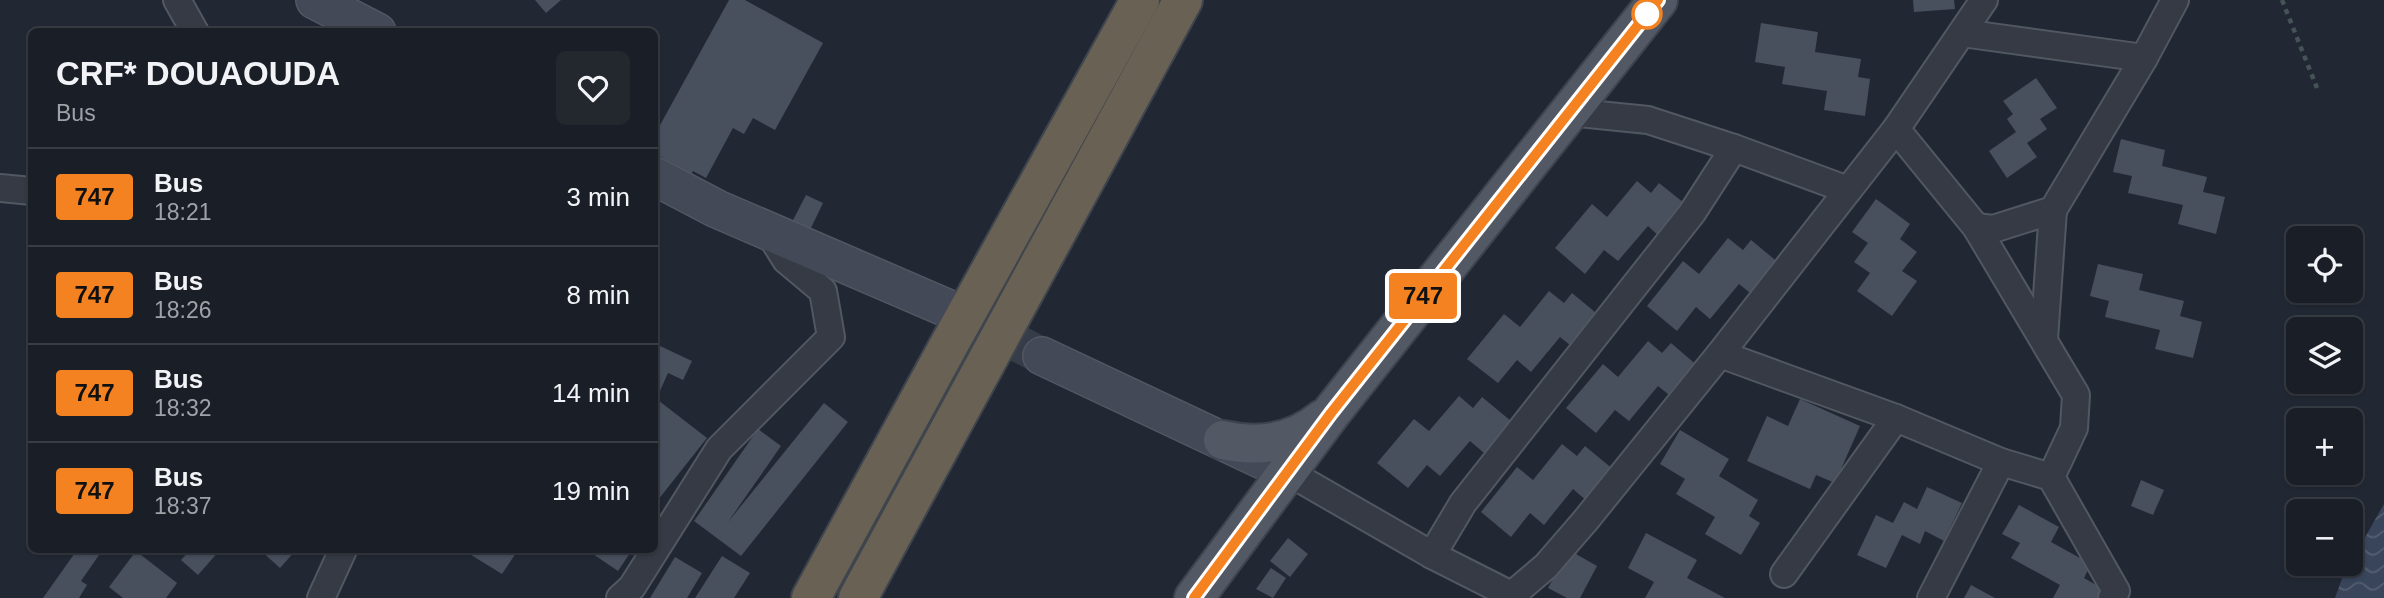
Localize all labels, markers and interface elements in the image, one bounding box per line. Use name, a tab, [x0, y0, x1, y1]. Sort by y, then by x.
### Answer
unlabelled marker	[1632, 0, 1662, 29]
button: heart	[556, 51, 630, 125]
text: CRF* DOUAOUDA	[56, 55, 340, 92]
text: Bus	[56, 100, 96, 126]
text: Bus	[154, 168, 203, 198]
text: 3 min	[566, 182, 630, 212]
text: 747	[74, 183, 115, 210]
text: 18:21	[154, 199, 212, 225]
map controls	[2286, 226, 2363, 576]
button: locate	[2286, 226, 2363, 303]
text: Bus	[154, 266, 203, 296]
line badge: 747	[1383, 273, 1463, 319]
text: 8 min	[566, 280, 630, 310]
text: 747	[74, 281, 115, 308]
text: 747	[1403, 282, 1443, 309]
text: 18:26	[154, 297, 212, 323]
button: layers	[2286, 317, 2363, 394]
text: Bus	[154, 364, 203, 394]
text: 14 min	[552, 378, 630, 408]
text: 747	[74, 379, 115, 406]
text: 18:32	[154, 395, 212, 421]
button: +	[2286, 408, 2363, 485]
text: Bus	[154, 462, 203, 492]
text: 19 min	[552, 476, 630, 506]
text: 747	[74, 477, 115, 504]
text: 18:37	[154, 493, 212, 519]
button: −	[2286, 499, 2363, 576]

